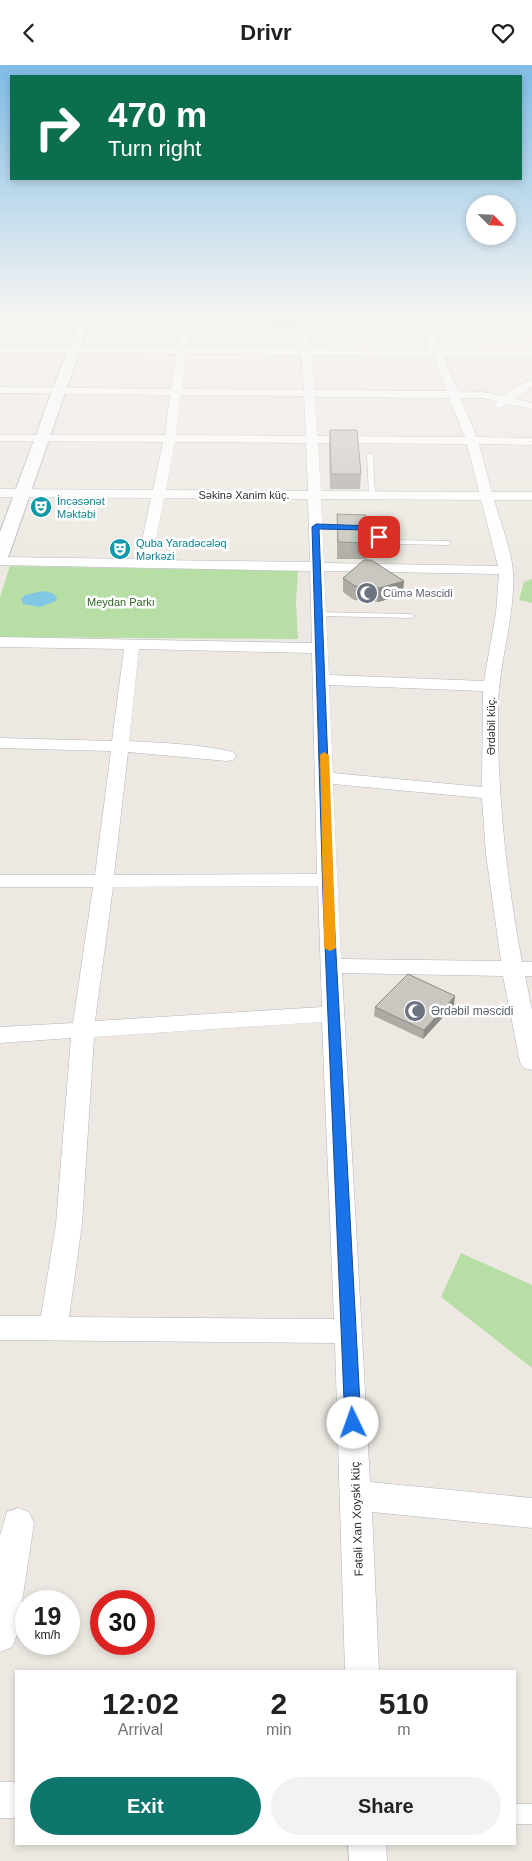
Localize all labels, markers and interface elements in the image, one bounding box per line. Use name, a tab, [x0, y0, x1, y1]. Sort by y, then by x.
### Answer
icon: back	[15, 19, 43, 47]
icon: heart	[489, 19, 517, 47]
text: Drivr	[240, 20, 292, 45]
icon: right	[25, 95, 90, 160]
text: 470 m	[108, 95, 207, 134]
text: Turn right	[108, 136, 201, 161]
north arrow	[466, 195, 516, 245]
map controls	[466, 195, 516, 245]
street label: Səkinə Xanim küç.	[198, 489, 290, 501]
theatre icon: İncəsənət Məktəbi	[29, 495, 53, 519]
place label: İncəsənət Məktəbi	[57, 495, 105, 520]
pin	[358, 516, 400, 558]
icon: arrive	[365, 523, 393, 551]
theatre icon: Quba Yaradəcələq Mərkəzi	[108, 537, 132, 561]
place label: Quba Yaradəcələq Mərkəzi	[136, 537, 227, 562]
mosque icon: Cümə Məscidi	[355, 581, 379, 605]
place label: Cümə Məscidi	[383, 587, 453, 599]
park label: Meydan Parkı	[87, 596, 155, 608]
street label: Ərdəbil küç.	[485, 697, 497, 755]
mosque icon: Ərdəbil məscidi	[403, 999, 427, 1023]
place label: Ərdəbil məscidi	[431, 1004, 513, 1018]
position arrow	[326, 1396, 378, 1448]
street label: Fətəli Xan Xoyski küç	[348, 1461, 366, 1577]
speed limit sign: 30	[90, 1590, 155, 1655]
text: 19	[34, 1602, 61, 1630]
text: km/h	[34, 1628, 61, 1642]
text: 12:02	[102, 1687, 179, 1720]
text: 2	[270, 1687, 287, 1720]
text: 510	[379, 1687, 429, 1720]
text: Arrival	[118, 1721, 163, 1738]
text: min	[266, 1721, 292, 1738]
text: m	[397, 1721, 410, 1738]
button: Exit	[30, 1777, 261, 1835]
button: Share	[271, 1777, 501, 1835]

